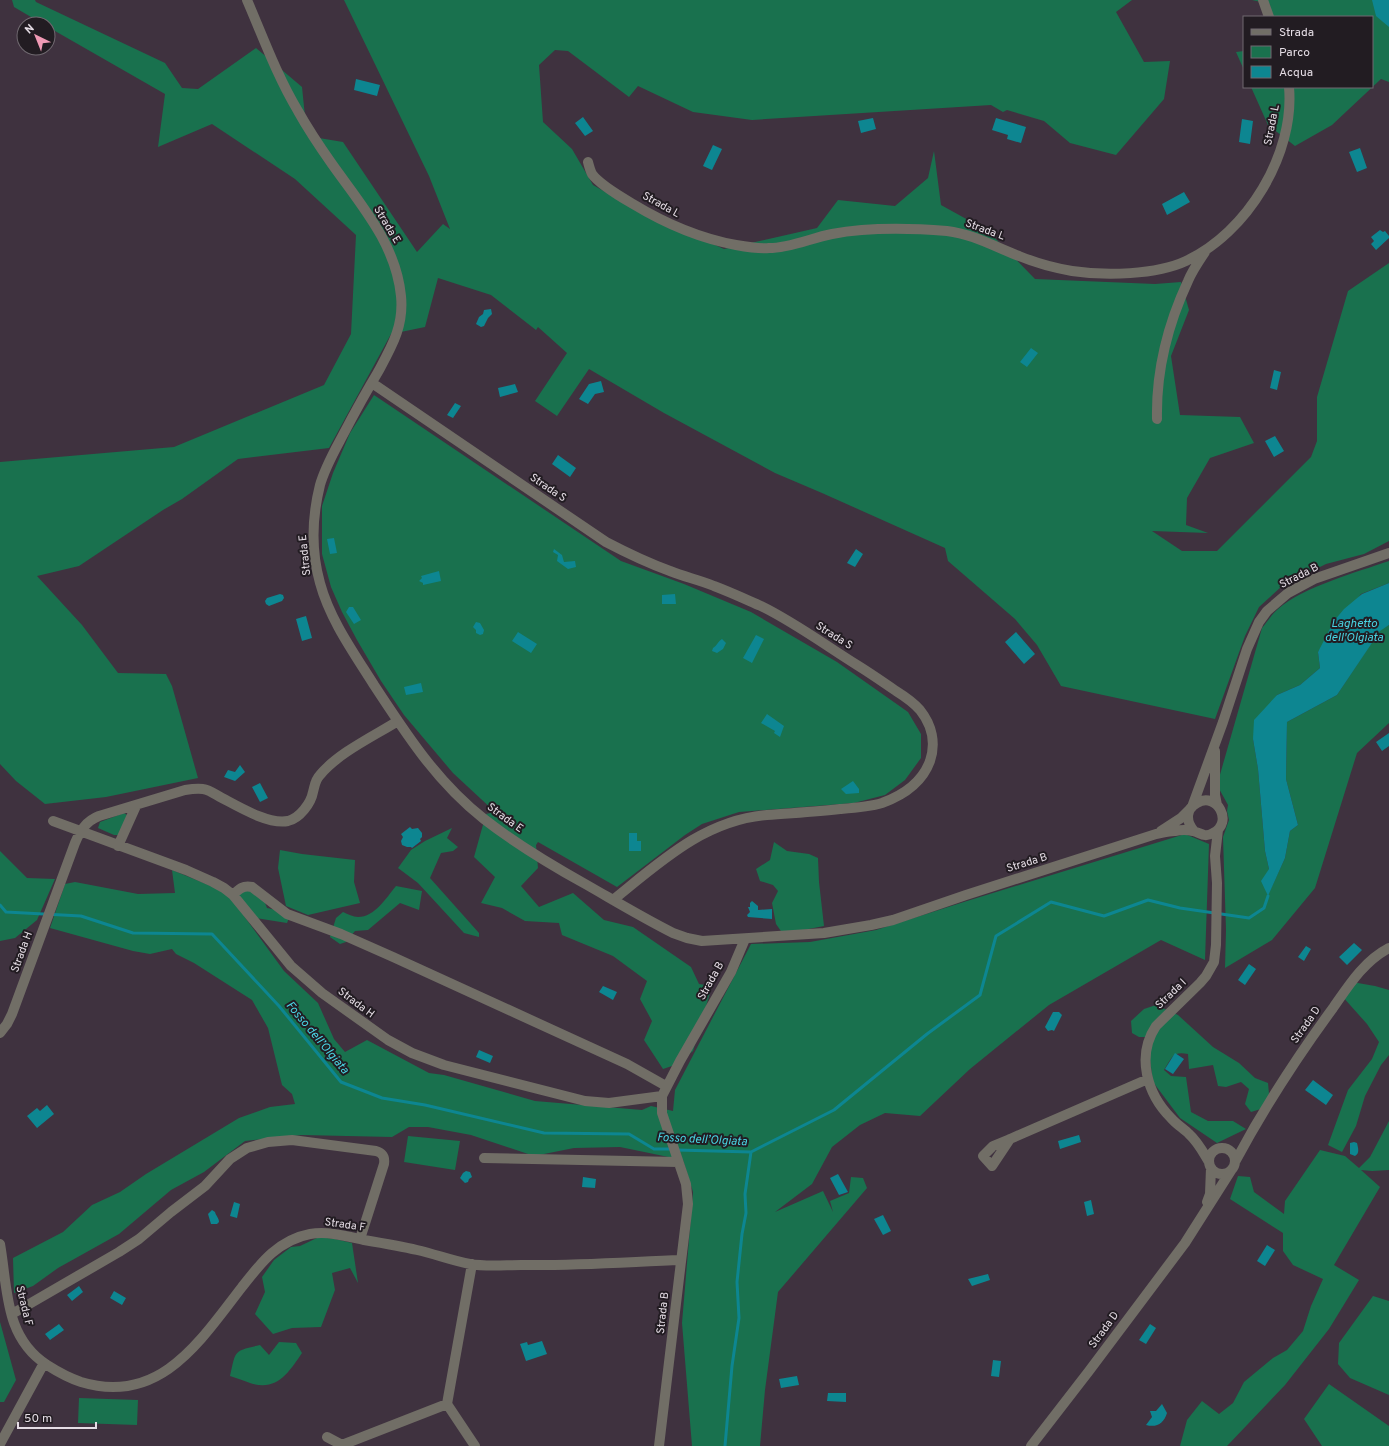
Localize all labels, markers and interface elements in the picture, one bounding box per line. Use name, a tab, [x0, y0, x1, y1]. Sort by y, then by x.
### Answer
north arrow	[16, 16, 56, 56]
legend	[1243, 16, 1373, 88]
text: N	[22, 22, 38, 37]
text: Strada	[1279, 25, 1314, 41]
text: Parco	[1279, 45, 1310, 61]
text: Acqua	[1279, 65, 1313, 81]
street label: Strada L	[1261, 104, 1283, 146]
street label: Strada L	[640, 189, 682, 221]
street label: Strada E	[370, 204, 404, 246]
street label: Strada L	[963, 216, 1007, 244]
street label: Strada S	[527, 471, 569, 505]
street label: Strada E	[296, 534, 314, 576]
street label: Strada B	[1277, 560, 1321, 592]
water label: Laghetto dell'Olgiata	[1325, 616, 1384, 646]
street label: Strada S	[813, 619, 855, 653]
street label: Strada E	[484, 800, 526, 836]
street label: Strada B	[1005, 850, 1049, 876]
street label: Strada H	[8, 930, 36, 974]
street label: Strada B	[695, 959, 727, 1003]
street label: Strada I	[1153, 976, 1189, 1012]
street label: Strada H	[335, 985, 377, 1021]
water label: Fosso dell’Olgiata	[282, 998, 353, 1078]
street label: Strada D	[1288, 1004, 1324, 1046]
water label: Fosso dell’Olgiata	[657, 1130, 748, 1150]
street label: Strada F	[324, 1215, 366, 1235]
street label: Strada F	[12, 1284, 36, 1328]
street label: Strada B	[654, 1291, 672, 1335]
street label: Strada D	[1086, 1309, 1122, 1351]
scale bar	[18, 1404, 96, 1430]
text: 50 m	[24, 1411, 52, 1427]

